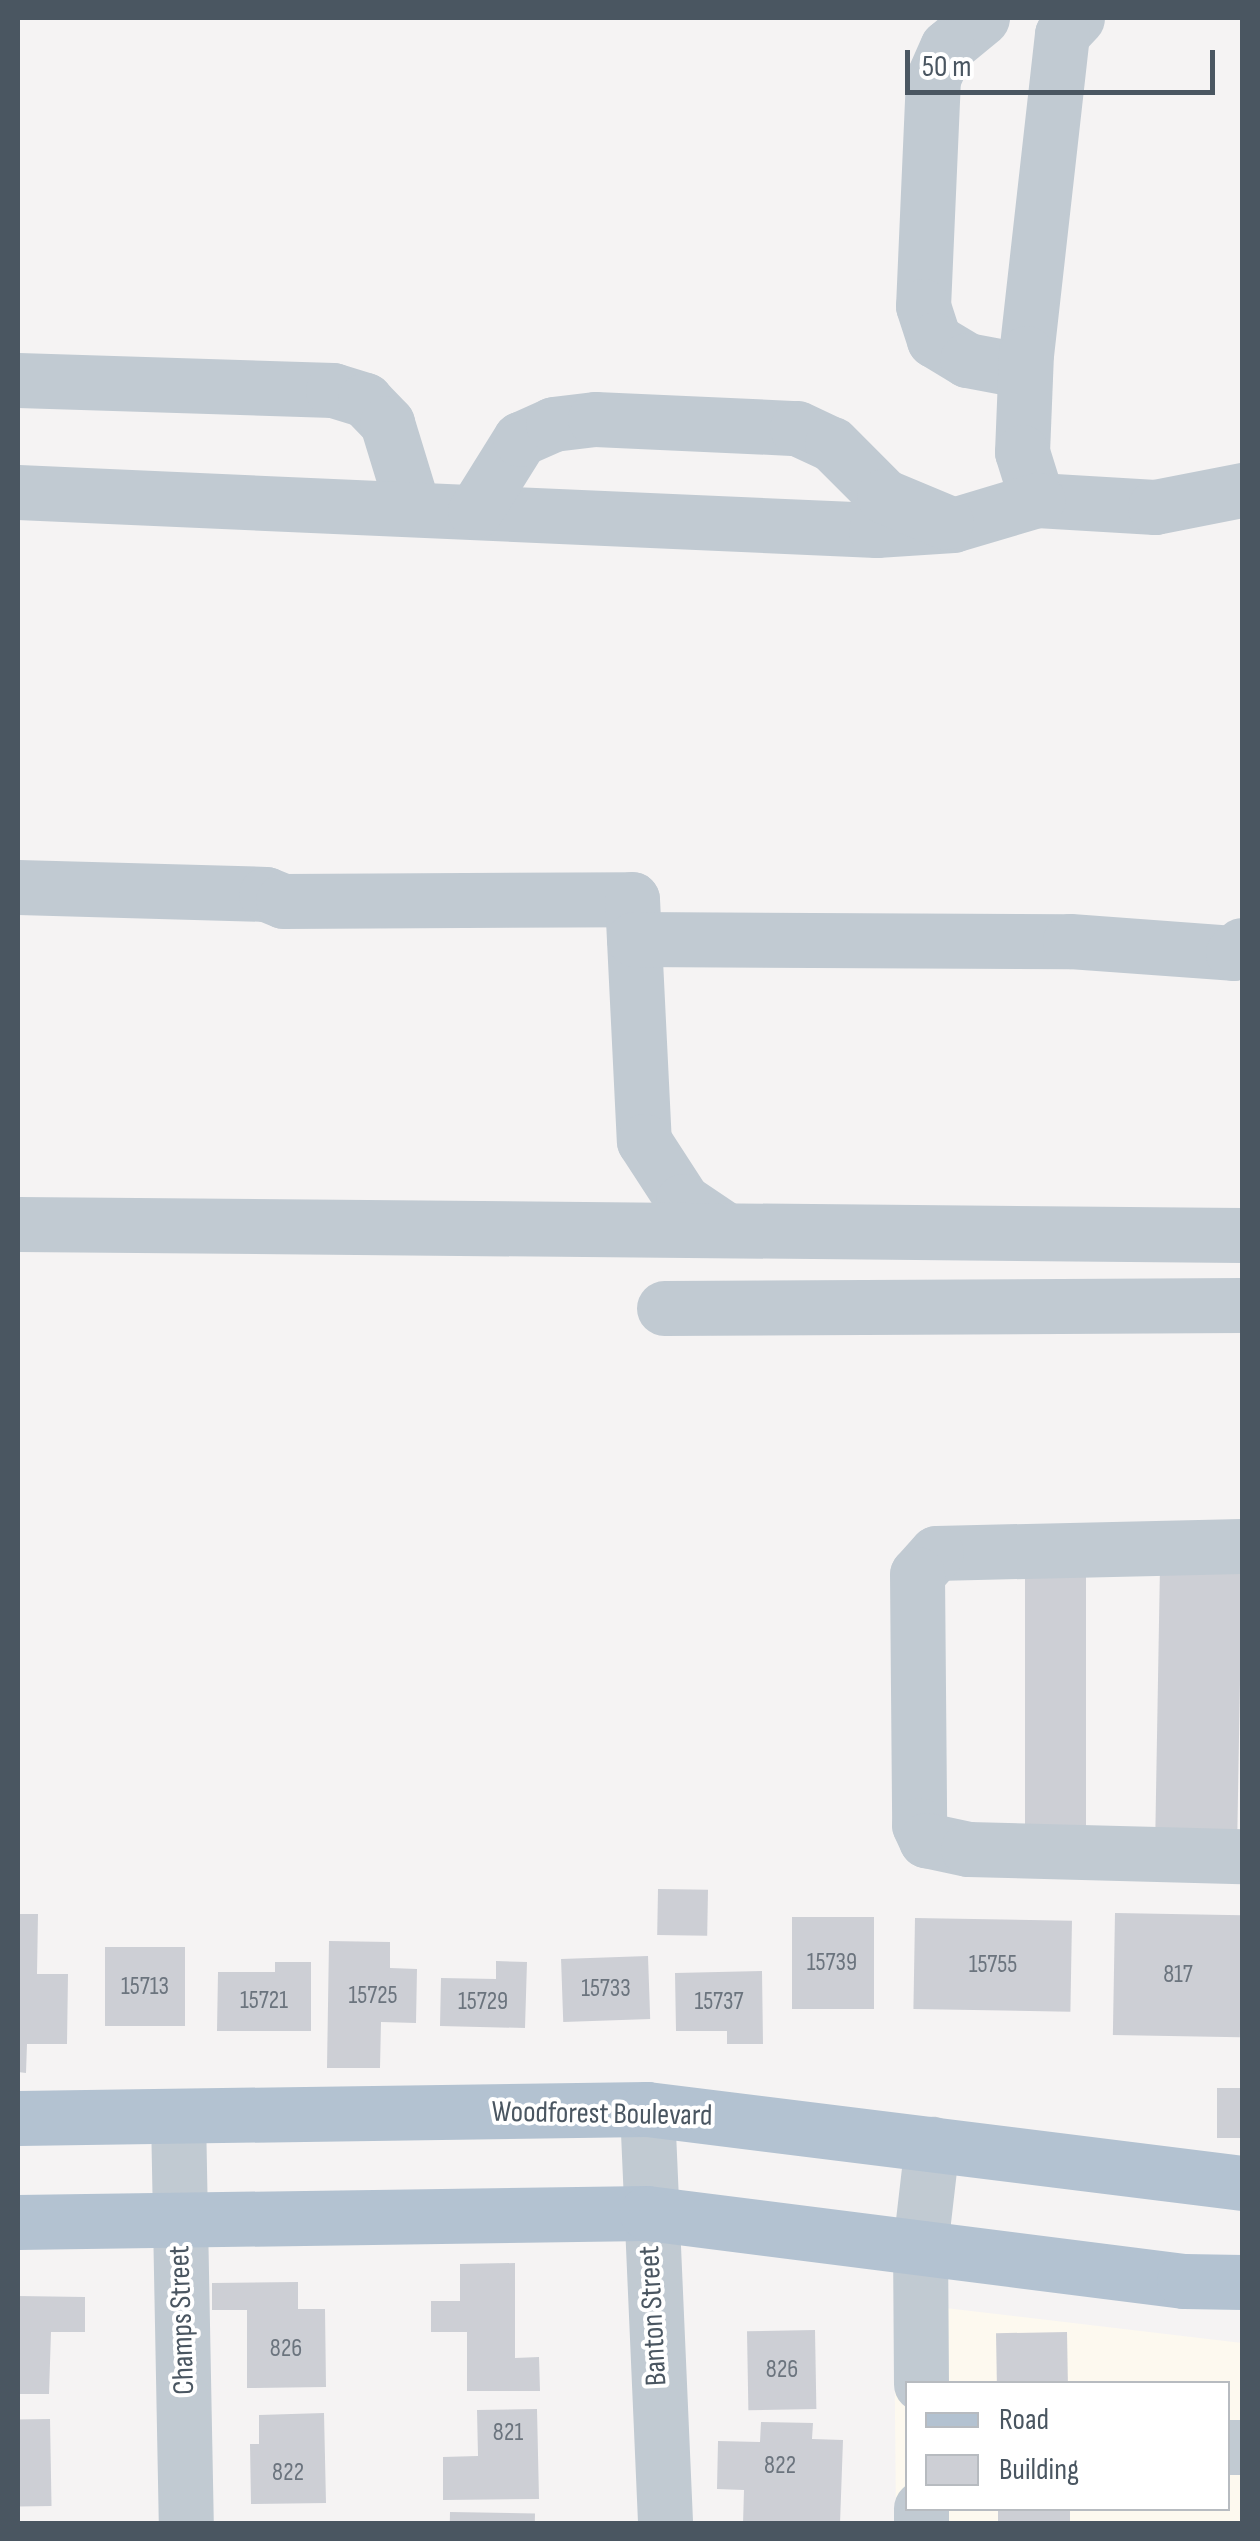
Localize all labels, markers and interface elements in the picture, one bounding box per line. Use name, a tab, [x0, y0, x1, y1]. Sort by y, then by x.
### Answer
scale bar	[910, 30, 1220, 92]
text: 50 m	[922, 49, 971, 85]
house number: 15739	[807, 1948, 857, 1978]
house number: 15755	[969, 1950, 1017, 1980]
house number: 817	[1163, 1960, 1193, 1990]
house number: 15713	[121, 1972, 169, 2002]
house number: 15733	[581, 1974, 631, 2004]
house number: 15725	[349, 1981, 397, 2011]
house number: 15721	[240, 1986, 288, 2016]
house number: 15729	[458, 1987, 508, 2017]
house number: 15737	[694, 1987, 744, 2017]
street label: Woodforest Boulevard	[491, 2094, 713, 2134]
street label: Champs Street	[161, 2245, 203, 2395]
street label: Banton Street	[631, 2245, 675, 2387]
house number: 826	[270, 2334, 302, 2364]
house number: 826	[766, 2355, 798, 2385]
legend	[905, 2381, 1230, 2511]
text: Road	[999, 2402, 1049, 2438]
house number: 821	[493, 2418, 523, 2448]
house number: 822	[764, 2451, 796, 2481]
text: Building	[999, 2452, 1079, 2488]
house number: 822	[272, 2458, 304, 2488]

